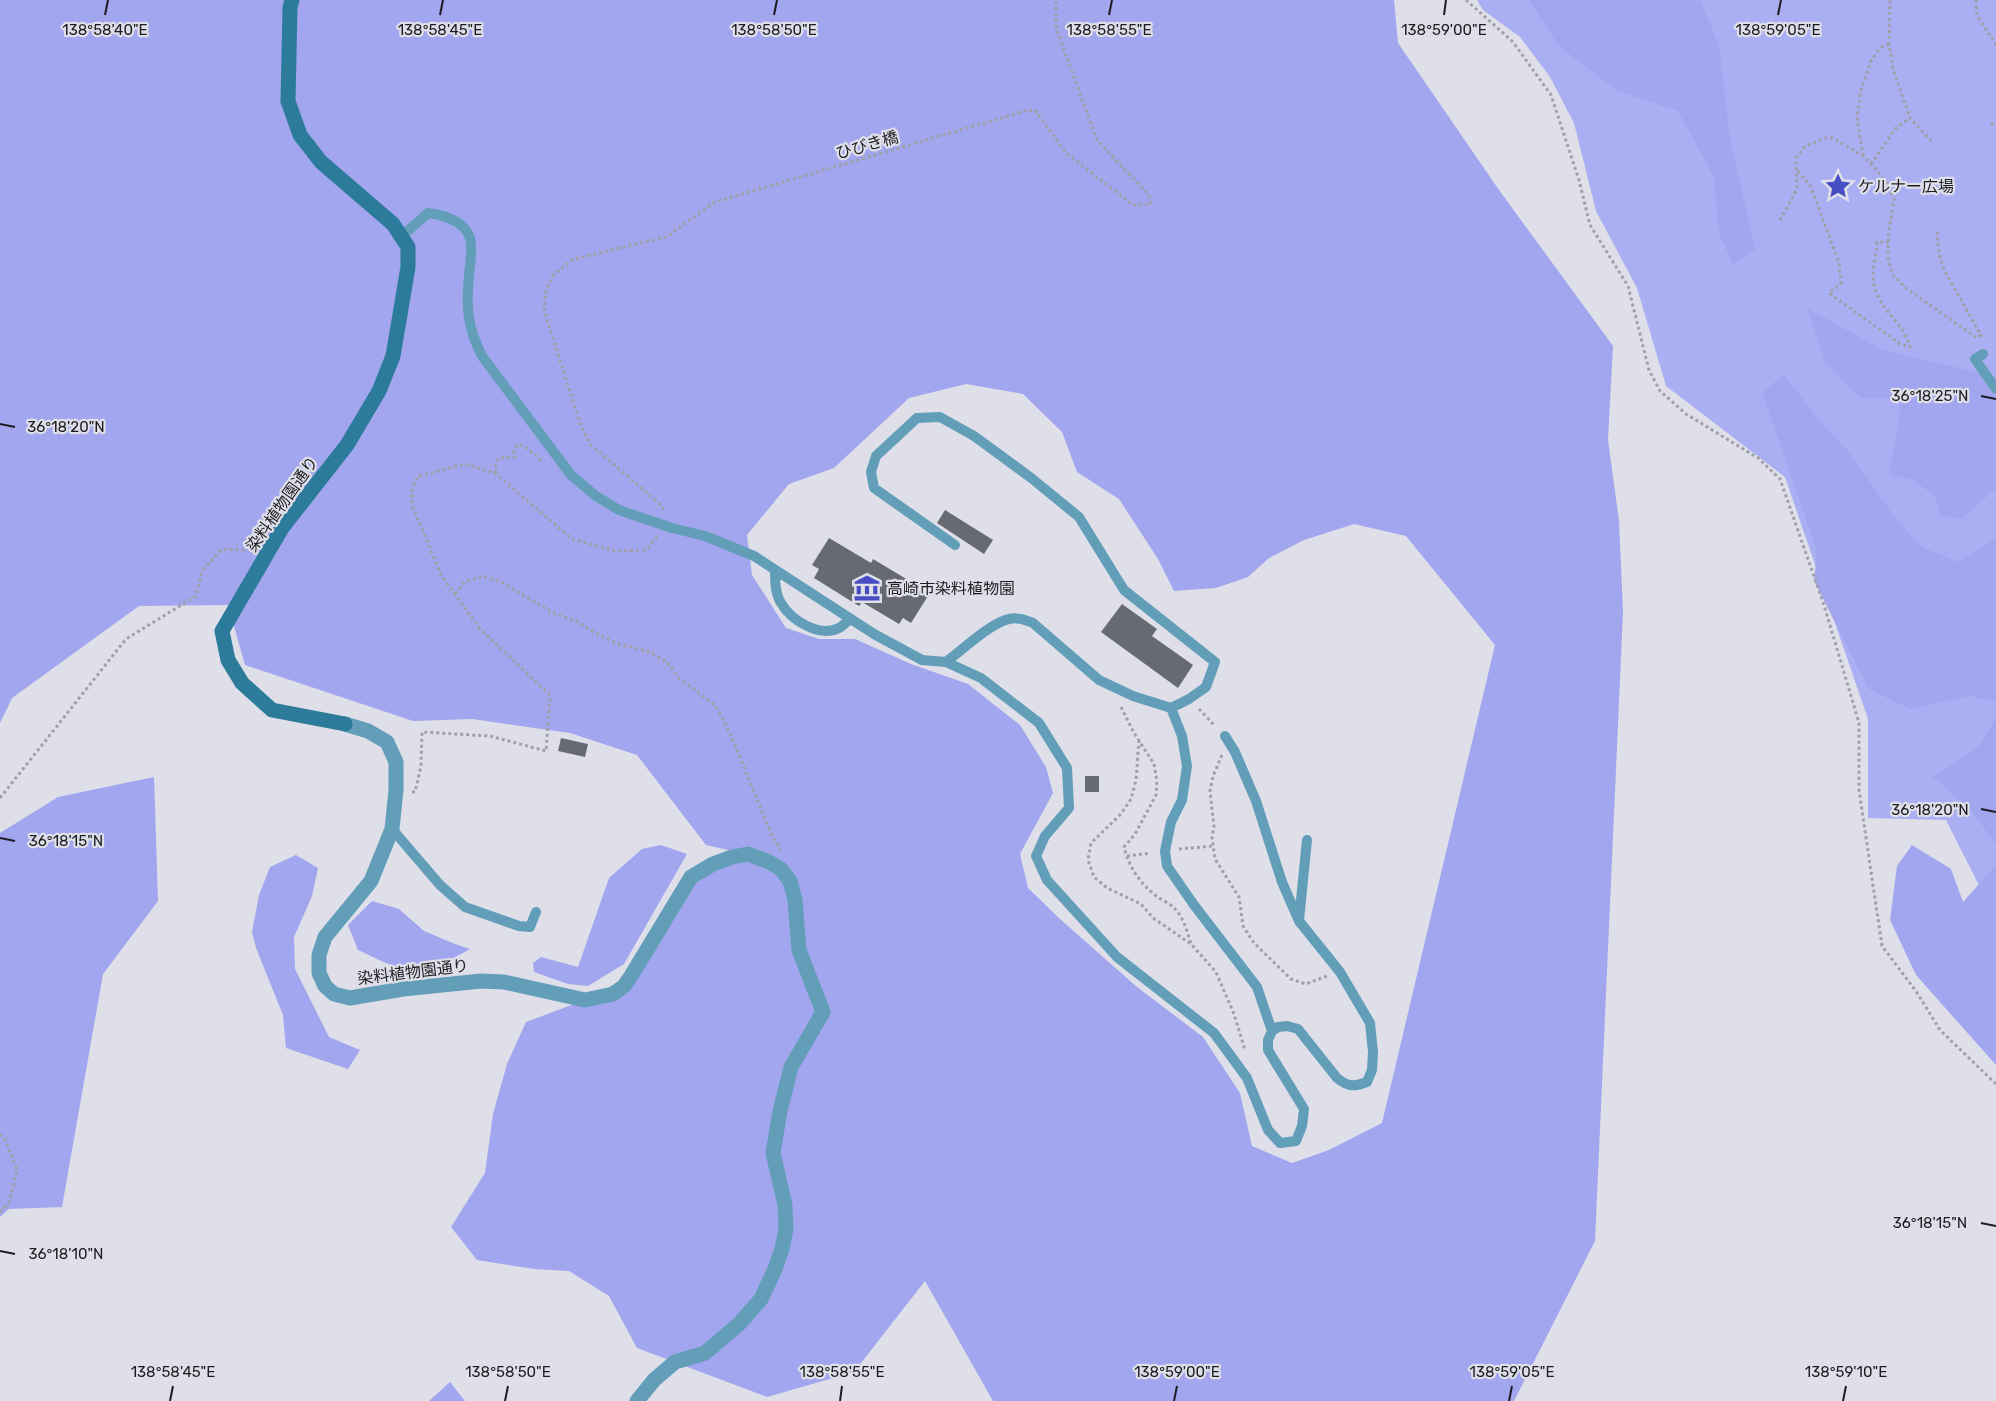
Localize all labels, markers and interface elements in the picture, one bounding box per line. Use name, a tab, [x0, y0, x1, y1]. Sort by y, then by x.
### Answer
text: 138°58'40"E	[62, 21, 148, 39]
text: 138°58'45"E	[398, 21, 482, 39]
text: 138°58'50"E	[731, 21, 817, 39]
text: 138°58'55"E	[1066, 21, 1152, 39]
text: 138°59'00"E	[1401, 21, 1487, 39]
text: 138°59'05"E	[1735, 21, 1821, 39]
street label: ひびき橋	[834, 127, 900, 163]
place icon: ケルナー広場	[1823, 171, 1853, 201]
place label: ケルナー広場	[1858, 177, 1954, 196]
text: 36°18'25"N	[1892, 387, 1968, 405]
text: 36°18'20"N	[27, 418, 105, 436]
street label: 染料植物園通り	[242, 453, 322, 555]
museum icon: 高崎市染料植物園	[852, 573, 882, 603]
place label: 高崎市染料植物園	[887, 579, 1015, 598]
text: 36°18'20"N	[1891, 801, 1969, 819]
text: 36°18'15"N	[29, 832, 103, 850]
street label: 染料植物園通り	[356, 956, 470, 988]
text: 36°18'15"N	[1893, 1214, 1967, 1232]
text: 36°18'10"N	[28, 1245, 104, 1263]
text: 138°58'45"E	[131, 1363, 215, 1381]
text: 138°58'50"E	[465, 1363, 551, 1381]
text: 138°58'55"E	[799, 1363, 885, 1381]
text: 138°59'00"E	[1134, 1363, 1220, 1381]
text: 138°59'05"E	[1469, 1363, 1555, 1381]
text: 138°59'10"E	[1805, 1363, 1887, 1381]

